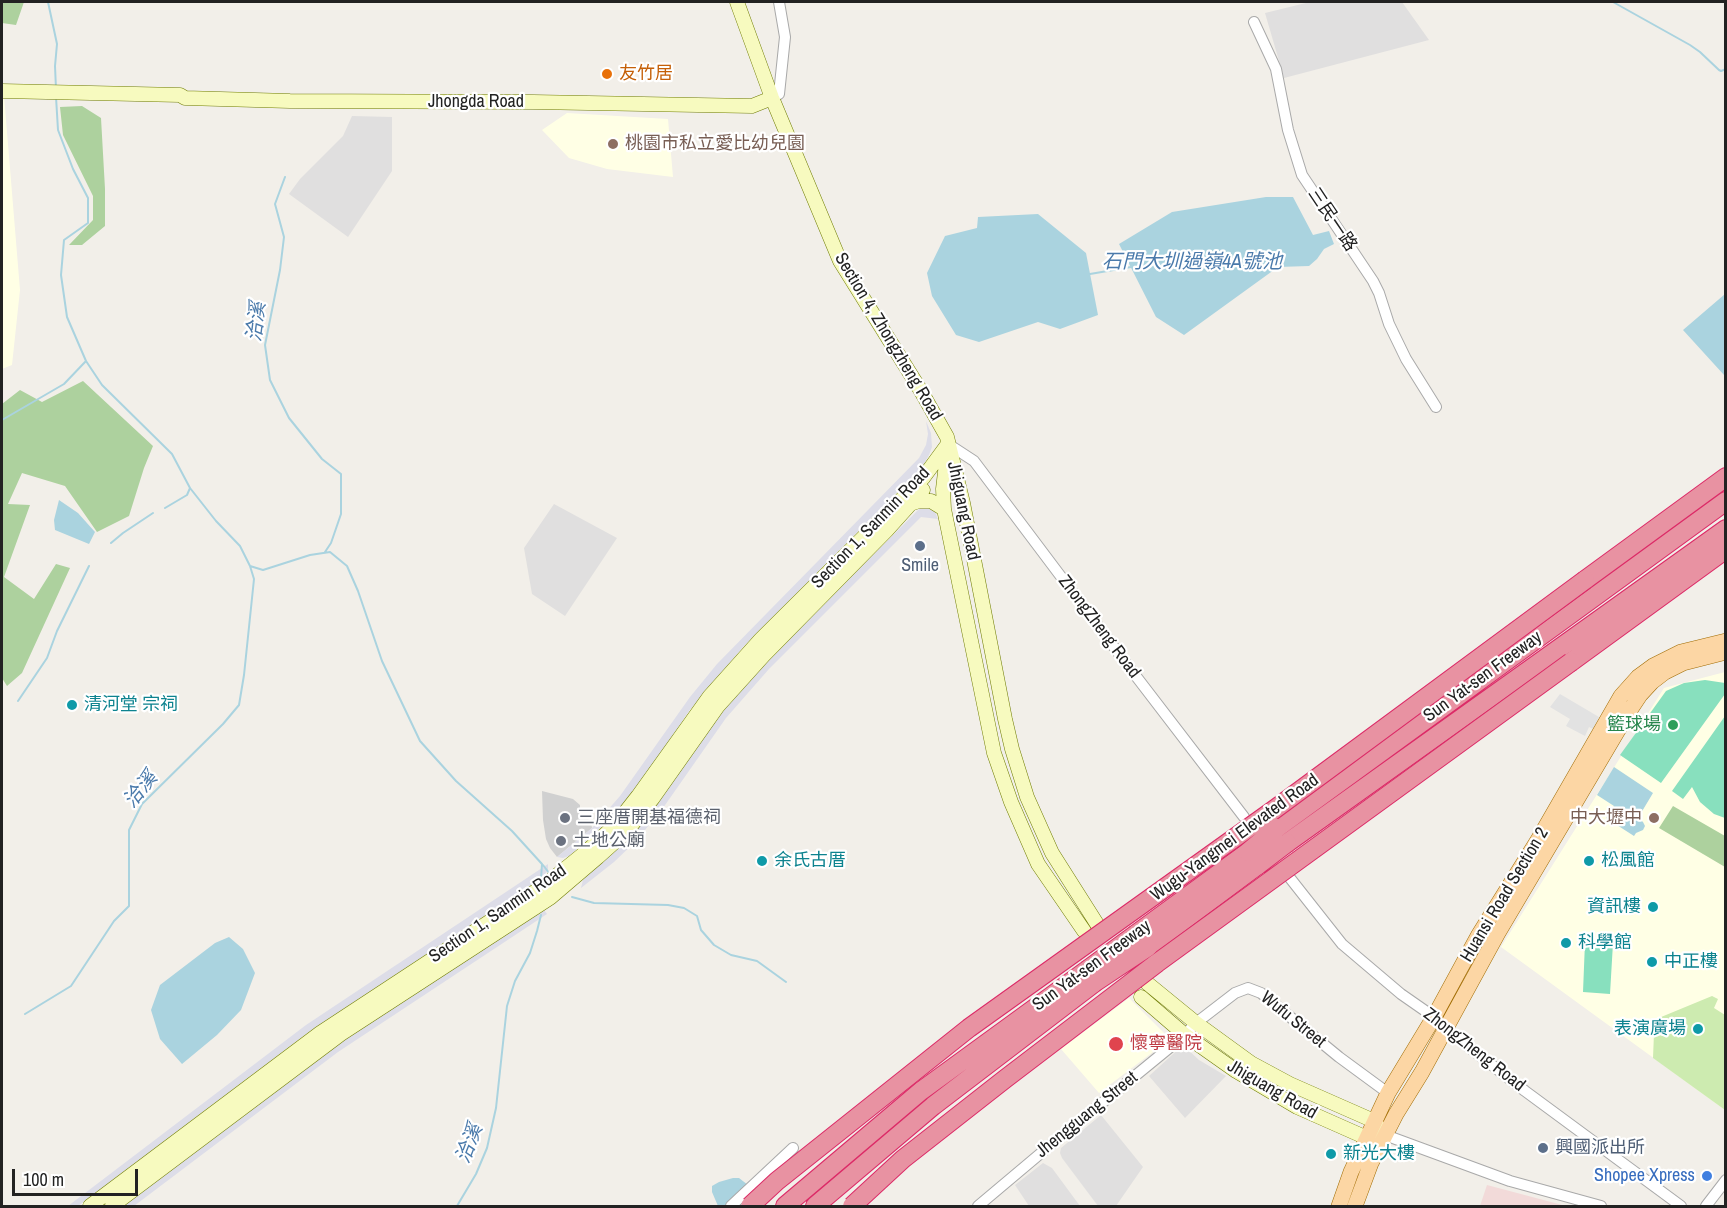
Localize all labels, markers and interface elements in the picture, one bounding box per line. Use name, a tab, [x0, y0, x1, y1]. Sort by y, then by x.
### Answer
place label: 友竹居	[619, 63, 673, 85]
marker: 友竹居	[600, 67, 614, 81]
street label: Jhongda Road	[428, 91, 524, 113]
place label: 桃園市私立愛比幼兒園	[625, 133, 805, 155]
marker: 桃園市私立愛比幼兒園	[606, 137, 620, 151]
street label: 三民一路	[1303, 184, 1361, 256]
street label: Section 4, Zhongzheng Road	[829, 249, 947, 425]
water label: 石門大圳過嶺4A號池	[1102, 251, 1282, 275]
water label: 洽溪	[243, 301, 271, 343]
street label: Jhiguang Road	[942, 460, 984, 562]
street label: Section 1, Sanmin Road	[807, 463, 935, 593]
marker: Smile	[913, 539, 927, 553]
place label: Smile	[901, 555, 939, 577]
street label: ZhongZheng Road	[1053, 571, 1145, 683]
street label: Sun Yat-sen Freeway	[1420, 627, 1546, 727]
place label: 清河堂 宗祠	[84, 694, 178, 716]
marker: 清河堂 宗祠	[65, 698, 79, 712]
place label: 籃球場	[1607, 714, 1661, 736]
marker: 籃球場	[1666, 718, 1680, 732]
water label: 洽溪	[119, 767, 163, 813]
street label: Wugu-Yangmei Elevated Road	[1147, 770, 1323, 906]
place label: 三座厝開基福德祠	[577, 807, 721, 829]
place label: 中大壢中	[1570, 807, 1642, 829]
marker: 三座厝開基福德祠	[558, 811, 572, 825]
marker: 中大壢中	[1647, 811, 1661, 825]
street label: Huansi Road Section 2	[1456, 824, 1554, 966]
place label: 土地公廟	[573, 830, 645, 852]
marker: 土地公廟	[554, 834, 568, 848]
place label: 余氏古厝	[774, 850, 846, 872]
place label: 松風館	[1601, 850, 1655, 872]
marker: 余氏古厝	[755, 854, 769, 868]
marker: 松風館	[1582, 854, 1596, 868]
street label: Section 1, Sanmin Road	[425, 860, 571, 968]
place label: 資訊樓	[1587, 896, 1641, 918]
marker: 資訊樓	[1646, 900, 1660, 914]
street label: Sun Yat-sen Freeway	[1029, 916, 1155, 1016]
place label: 科學館	[1578, 932, 1632, 954]
marker: 科學館	[1559, 936, 1573, 950]
place label: 中正樓	[1664, 951, 1718, 973]
marker: 中正樓	[1645, 955, 1659, 969]
street label: Wufu Street	[1256, 987, 1330, 1053]
street label: ZhongZheng Road	[1419, 1004, 1529, 1096]
place label: 表演廣場	[1614, 1018, 1686, 1040]
marker: 表演廣場	[1691, 1022, 1705, 1036]
place label: 懷寧醫院	[1130, 1033, 1202, 1055]
marker: 懷寧醫院	[1107, 1035, 1125, 1053]
street label: Jhiguang Road	[1223, 1056, 1321, 1124]
street label: Jhengguang Street	[1032, 1067, 1142, 1163]
water label: 洽溪	[452, 1121, 488, 1167]
place label: 興國派出所	[1555, 1137, 1645, 1159]
marker: 興國派出所	[1536, 1141, 1550, 1155]
place label: 新光大樓	[1343, 1143, 1415, 1165]
marker: 新光大樓	[1324, 1147, 1338, 1161]
scale bar	[15, 1157, 141, 1195]
place label: Shopee Xpress	[1594, 1165, 1695, 1187]
text: 100 m	[23, 1167, 64, 1192]
marker: Shopee Xpress	[1700, 1169, 1714, 1183]

